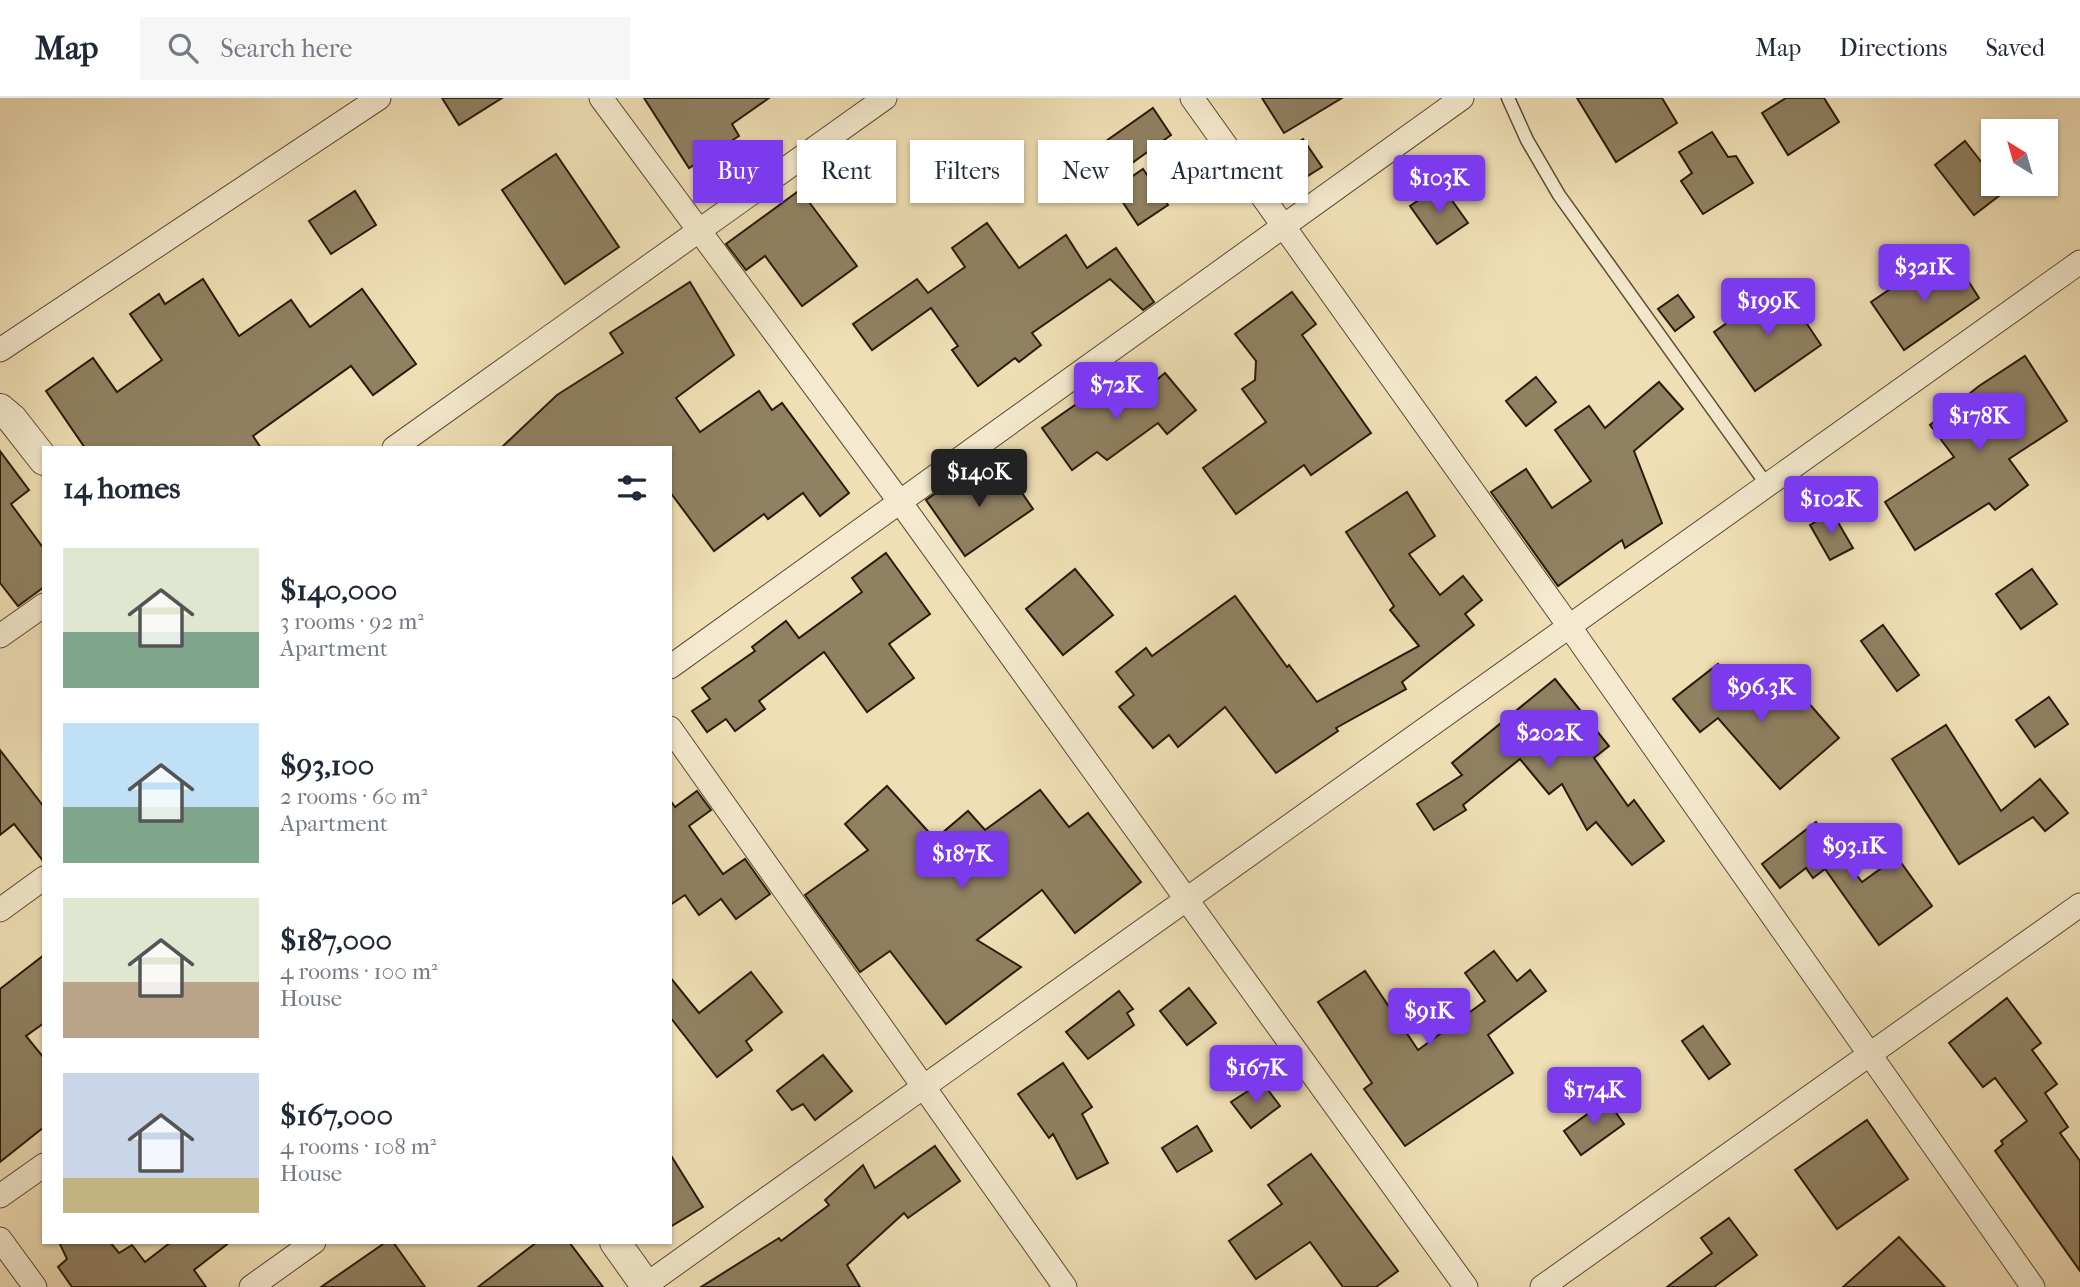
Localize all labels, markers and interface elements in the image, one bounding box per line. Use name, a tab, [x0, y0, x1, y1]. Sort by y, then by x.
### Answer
search box	[140, 17, 630, 80]
text: Map	[35, 29, 98, 68]
icon: search	[164, 29, 202, 67]
text: Search here	[220, 33, 352, 64]
text: Map	[1755, 34, 1801, 62]
text: Directions	[1839, 34, 1947, 62]
text: Saved	[1985, 34, 2045, 62]
north arrow	[1981, 119, 2058, 196]
map controls	[1981, 119, 2058, 196]
chip: Buy	[693, 140, 783, 203]
chip: Rent	[797, 140, 896, 203]
chip: Filters	[910, 140, 1024, 203]
chip: New	[1038, 140, 1133, 203]
chip: Apartment	[1147, 140, 1308, 203]
pin: $103K	[1390, 156, 1488, 215]
text: $103K	[1409, 164, 1469, 191]
pin: $321K	[1875, 244, 1973, 304]
text: $321K	[1895, 253, 1953, 280]
pin: $199K	[1719, 278, 1817, 338]
text: $199K	[1737, 287, 1799, 314]
pin: $72K	[1075, 362, 1157, 422]
text: $72K	[1090, 371, 1142, 398]
pin: $178K	[1930, 394, 2028, 453]
text: $178K	[1949, 402, 2009, 429]
pin: $140K	[930, 450, 1028, 509]
text: $140K	[947, 458, 1011, 485]
icon: filters	[613, 469, 651, 507]
text: 14 homes	[63, 471, 180, 506]
pin: $102K	[1782, 476, 1880, 536]
text: $102K	[1800, 485, 1862, 512]
text: $140,000	[280, 573, 397, 608]
icon: home	[119, 576, 203, 660]
text: 3 rooms · 92 m²	[280, 608, 424, 635]
text: Apartment	[280, 635, 388, 662]
pin: $96.3K	[1704, 664, 1818, 724]
text: $96.3K	[1727, 673, 1795, 700]
pin: $202K	[1500, 710, 1598, 770]
text: $202K	[1516, 719, 1582, 746]
text: $93,100	[280, 748, 374, 783]
icon: home	[119, 751, 203, 835]
text: 2 rooms · 60 m²	[280, 783, 427, 810]
text: Apartment	[280, 810, 388, 837]
pin: $93.1K	[1797, 824, 1911, 883]
pin: $187K	[913, 832, 1011, 891]
text: $93.1K	[1822, 832, 1886, 859]
text: $187K	[932, 840, 992, 867]
text: $187,000	[280, 923, 392, 958]
icon: home	[119, 926, 203, 1010]
text: 4 rooms · 100 m²	[280, 958, 438, 985]
text: House	[280, 985, 342, 1012]
pin: $91K	[1388, 988, 1470, 1048]
text: $91K	[1404, 997, 1454, 1024]
pin: $167K	[1207, 1046, 1305, 1105]
text: $167K	[1226, 1054, 1286, 1081]
pin: $174K	[1545, 1068, 1643, 1127]
text: $174K	[1563, 1076, 1625, 1103]
text: $167,000	[280, 1098, 393, 1133]
icon: home	[119, 1101, 203, 1185]
text: 4 rooms · 108 m²	[280, 1133, 436, 1160]
text: House	[280, 1160, 342, 1187]

